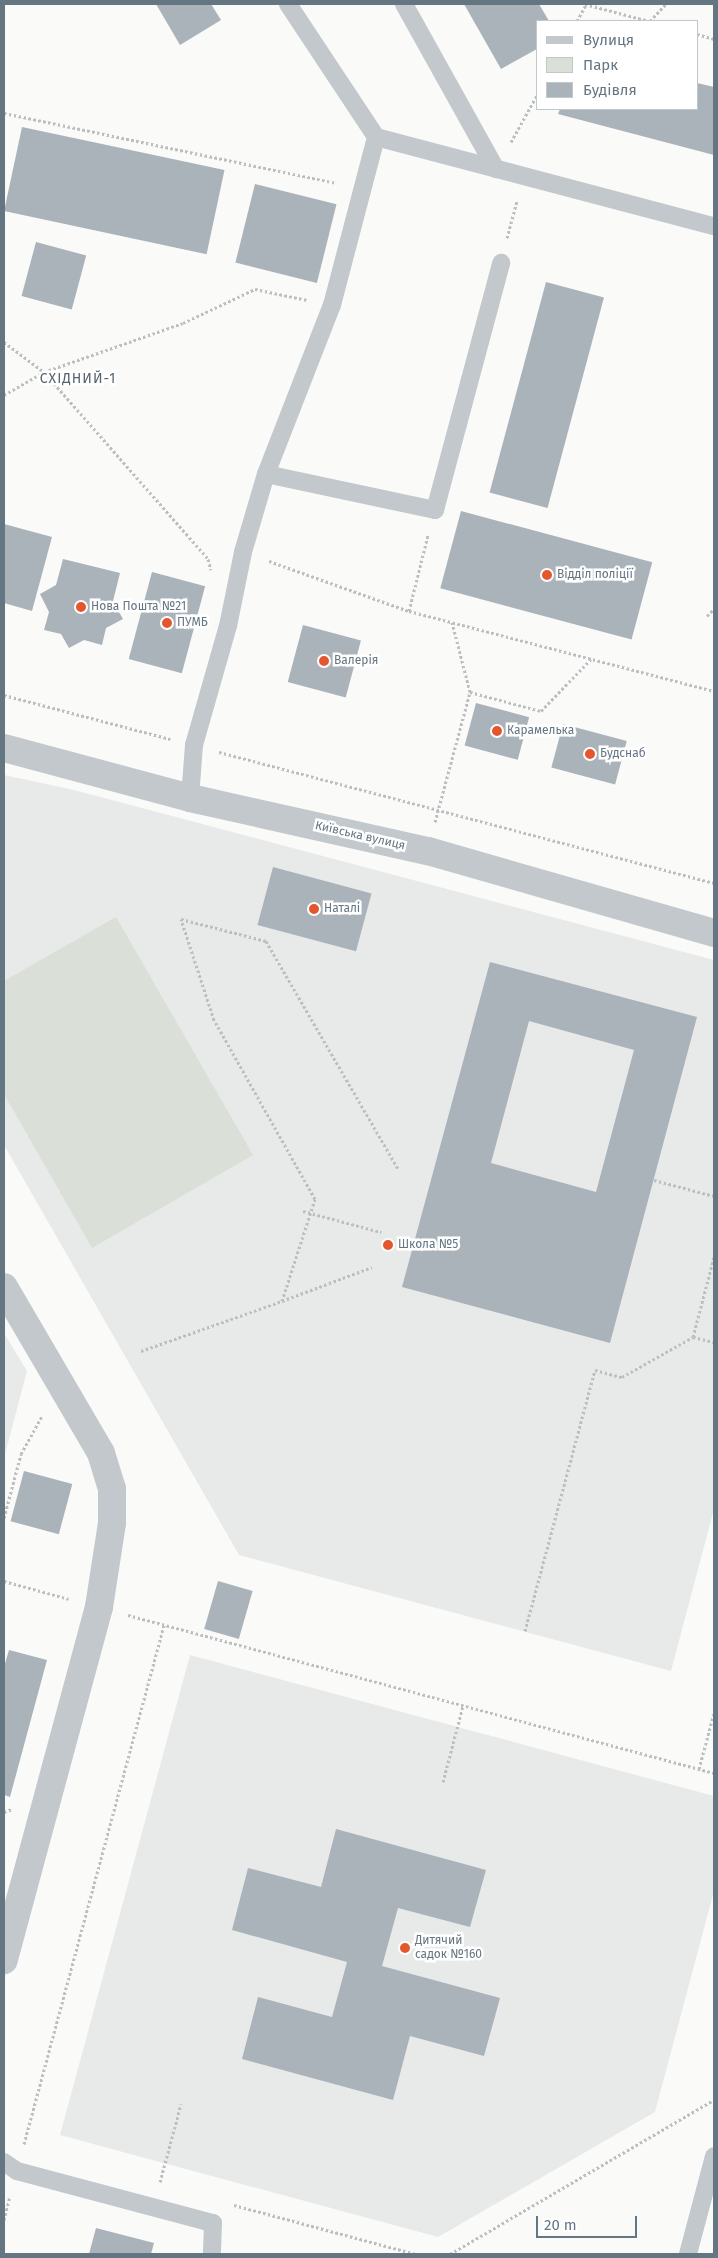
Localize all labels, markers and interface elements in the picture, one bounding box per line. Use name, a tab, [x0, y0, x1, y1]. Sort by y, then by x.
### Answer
legend	[536, 20, 698, 110]
text: Вулиця	[583, 31, 634, 49]
text: Парк	[583, 56, 618, 74]
text: Будівля	[583, 81, 637, 99]
district label: СХІДНИЙ-1	[39, 371, 117, 387]
place label: Відділ поліції	[557, 568, 633, 582]
marker: Відділ поліції	[541, 569, 553, 581]
place label: Нова Пошта №21	[91, 600, 186, 614]
marker: Нова Пошта №21	[75, 601, 87, 613]
place label: ПУМБ	[177, 616, 208, 630]
marker: ПУМБ	[161, 617, 173, 629]
place label: Валерія	[334, 654, 378, 668]
marker: Валерія	[318, 655, 330, 667]
place label: Карамелька	[507, 724, 574, 738]
marker: Карамелька	[491, 725, 503, 737]
place label: Будснаб	[600, 747, 646, 761]
marker: Будснаб	[584, 748, 596, 760]
street label: Київська вулиця	[313, 819, 407, 853]
place label: Наталі	[324, 902, 360, 916]
marker: Наталі	[308, 903, 320, 915]
place label: Школа №5	[398, 1238, 458, 1252]
marker: Школа №5	[382, 1239, 394, 1251]
place label: Дитячий садок №160	[415, 1934, 482, 1962]
marker: Дитячий садок №160	[399, 1942, 411, 1954]
scale bar	[538, 2206, 639, 2238]
text: 20 m	[544, 2216, 577, 2234]

